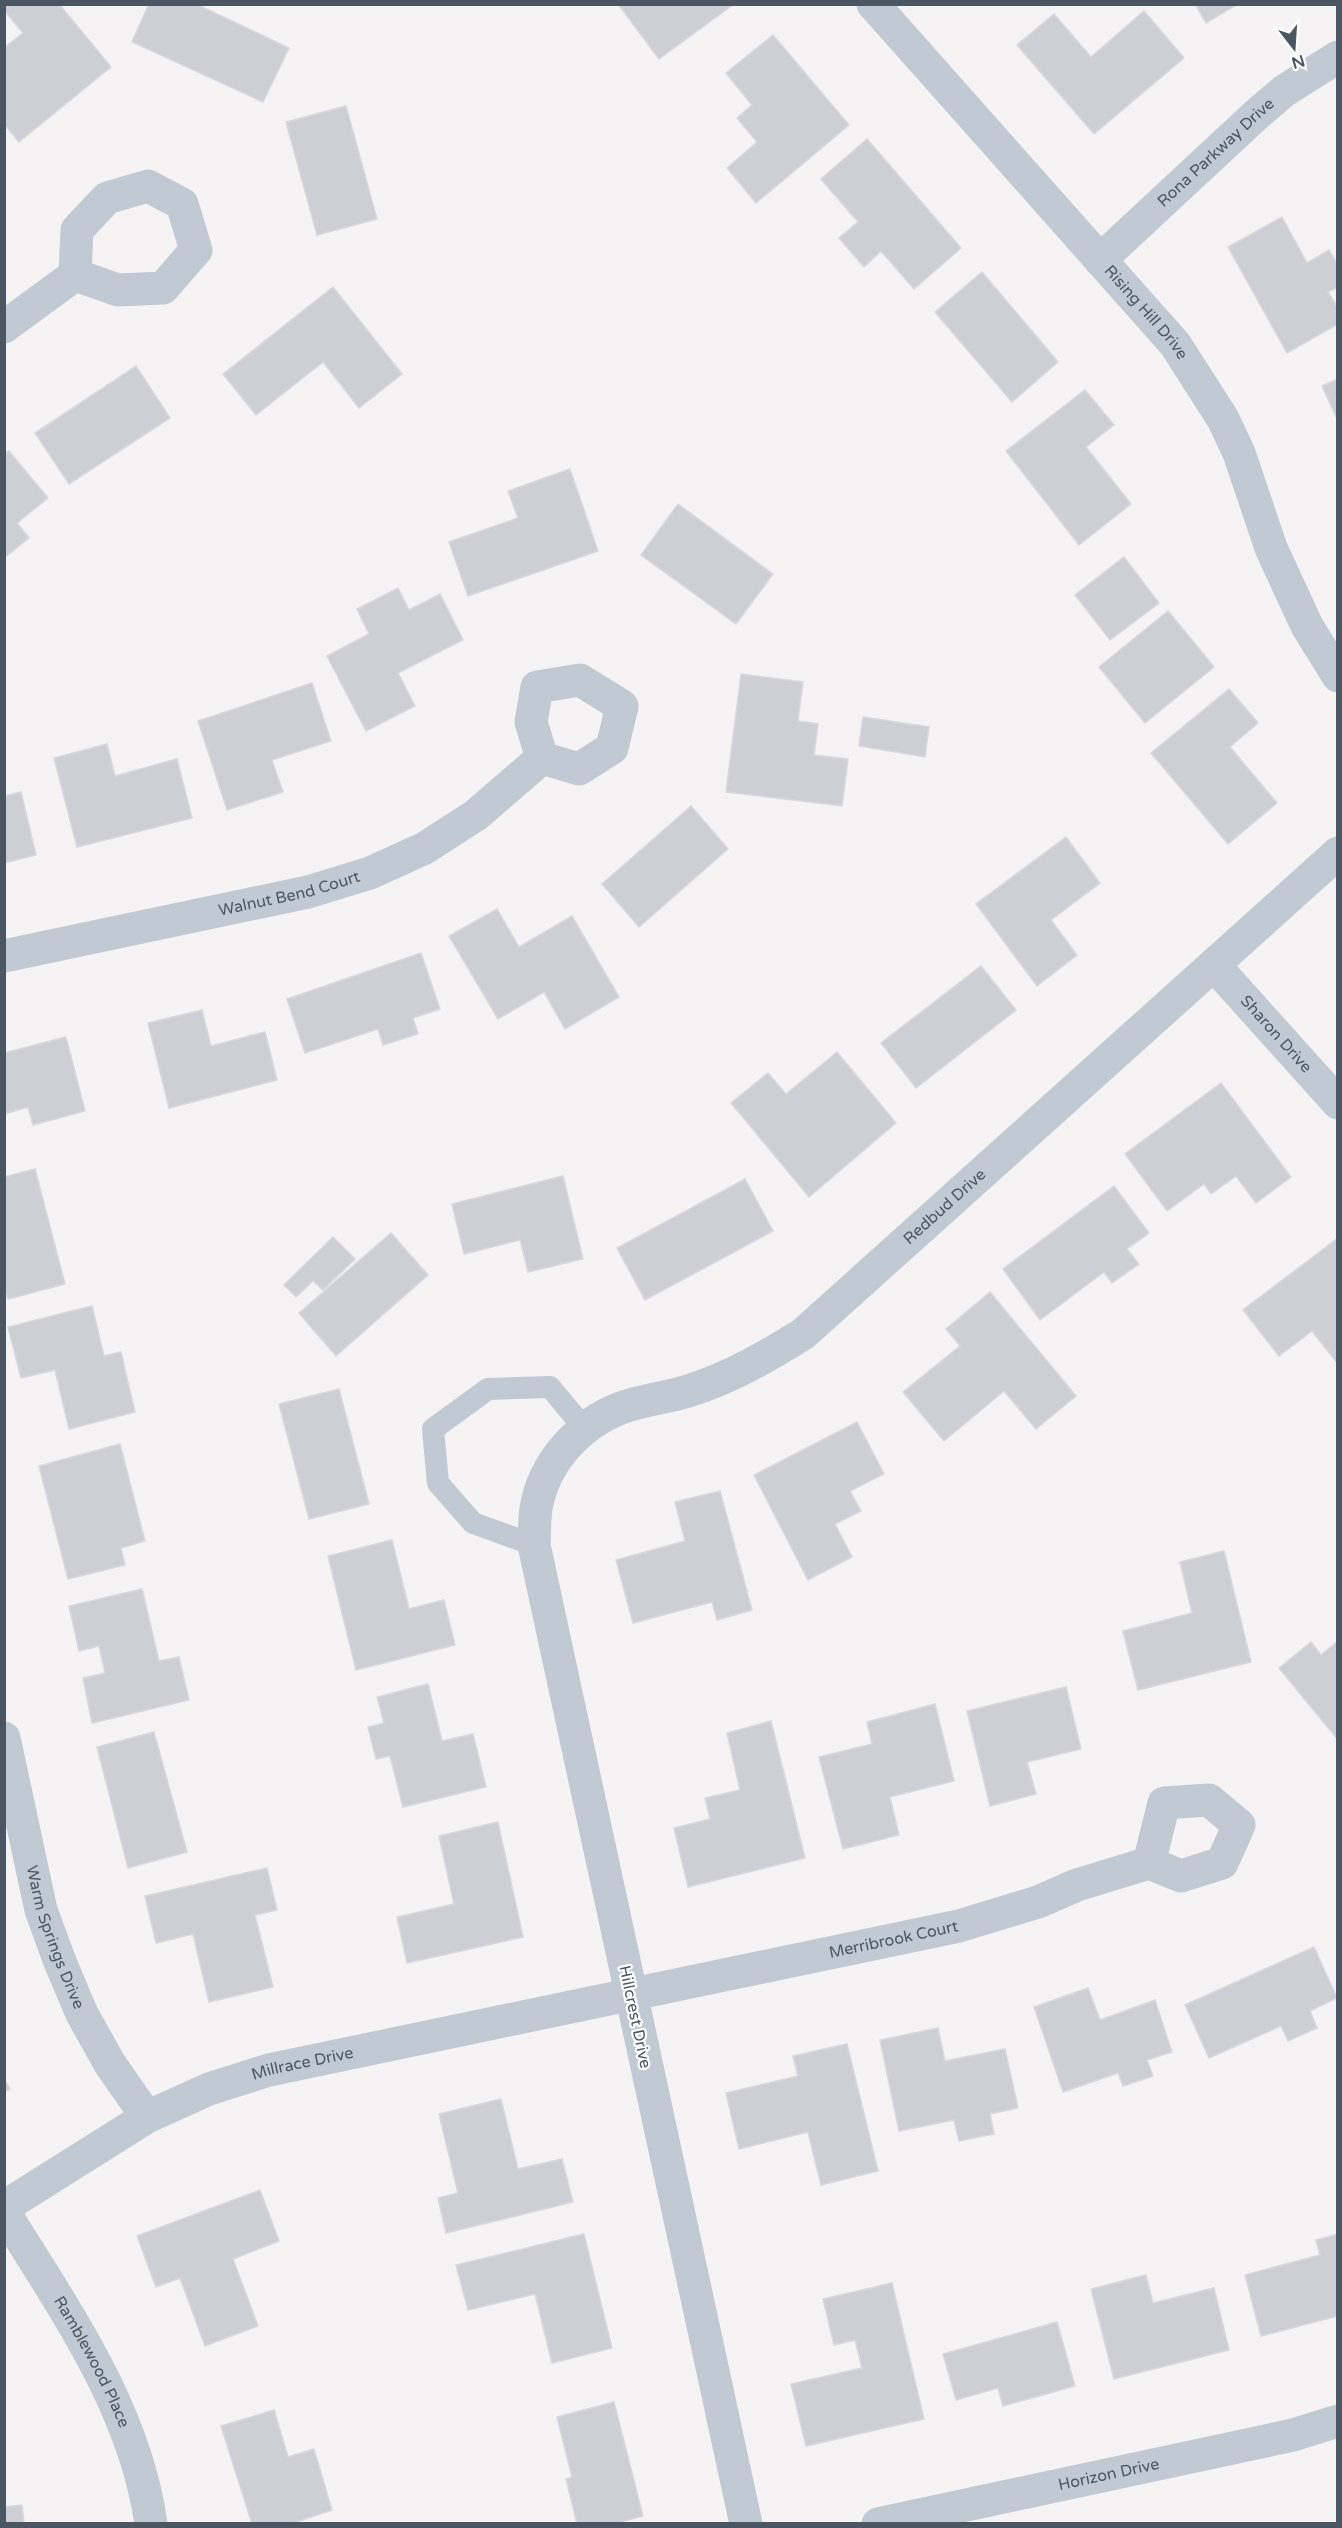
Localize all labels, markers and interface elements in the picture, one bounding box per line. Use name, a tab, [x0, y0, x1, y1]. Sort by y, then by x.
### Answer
north arrow	[1264, 18, 1324, 78]
text: N	[1289, 50, 1307, 73]
street label: Rona Parkway Drive	[1153, 94, 1278, 211]
street label: Rising Hill Drive	[1100, 261, 1192, 363]
street label: Walnut Bend Court	[217, 867, 362, 921]
street label: Sharon Drive	[1236, 991, 1316, 1077]
street label: Redbud Drive	[899, 1164, 990, 1249]
street label: Warm Springs Drive	[22, 1864, 89, 2012]
street label: Merribrook Court	[827, 1916, 960, 1963]
street label: Hillcrest Drive	[614, 1964, 656, 2070]
street label: Millrace Drive	[249, 2043, 355, 2085]
street label: Ramblewood Place	[49, 2293, 134, 2431]
street label: Horizon Drive	[1056, 2454, 1161, 2495]

